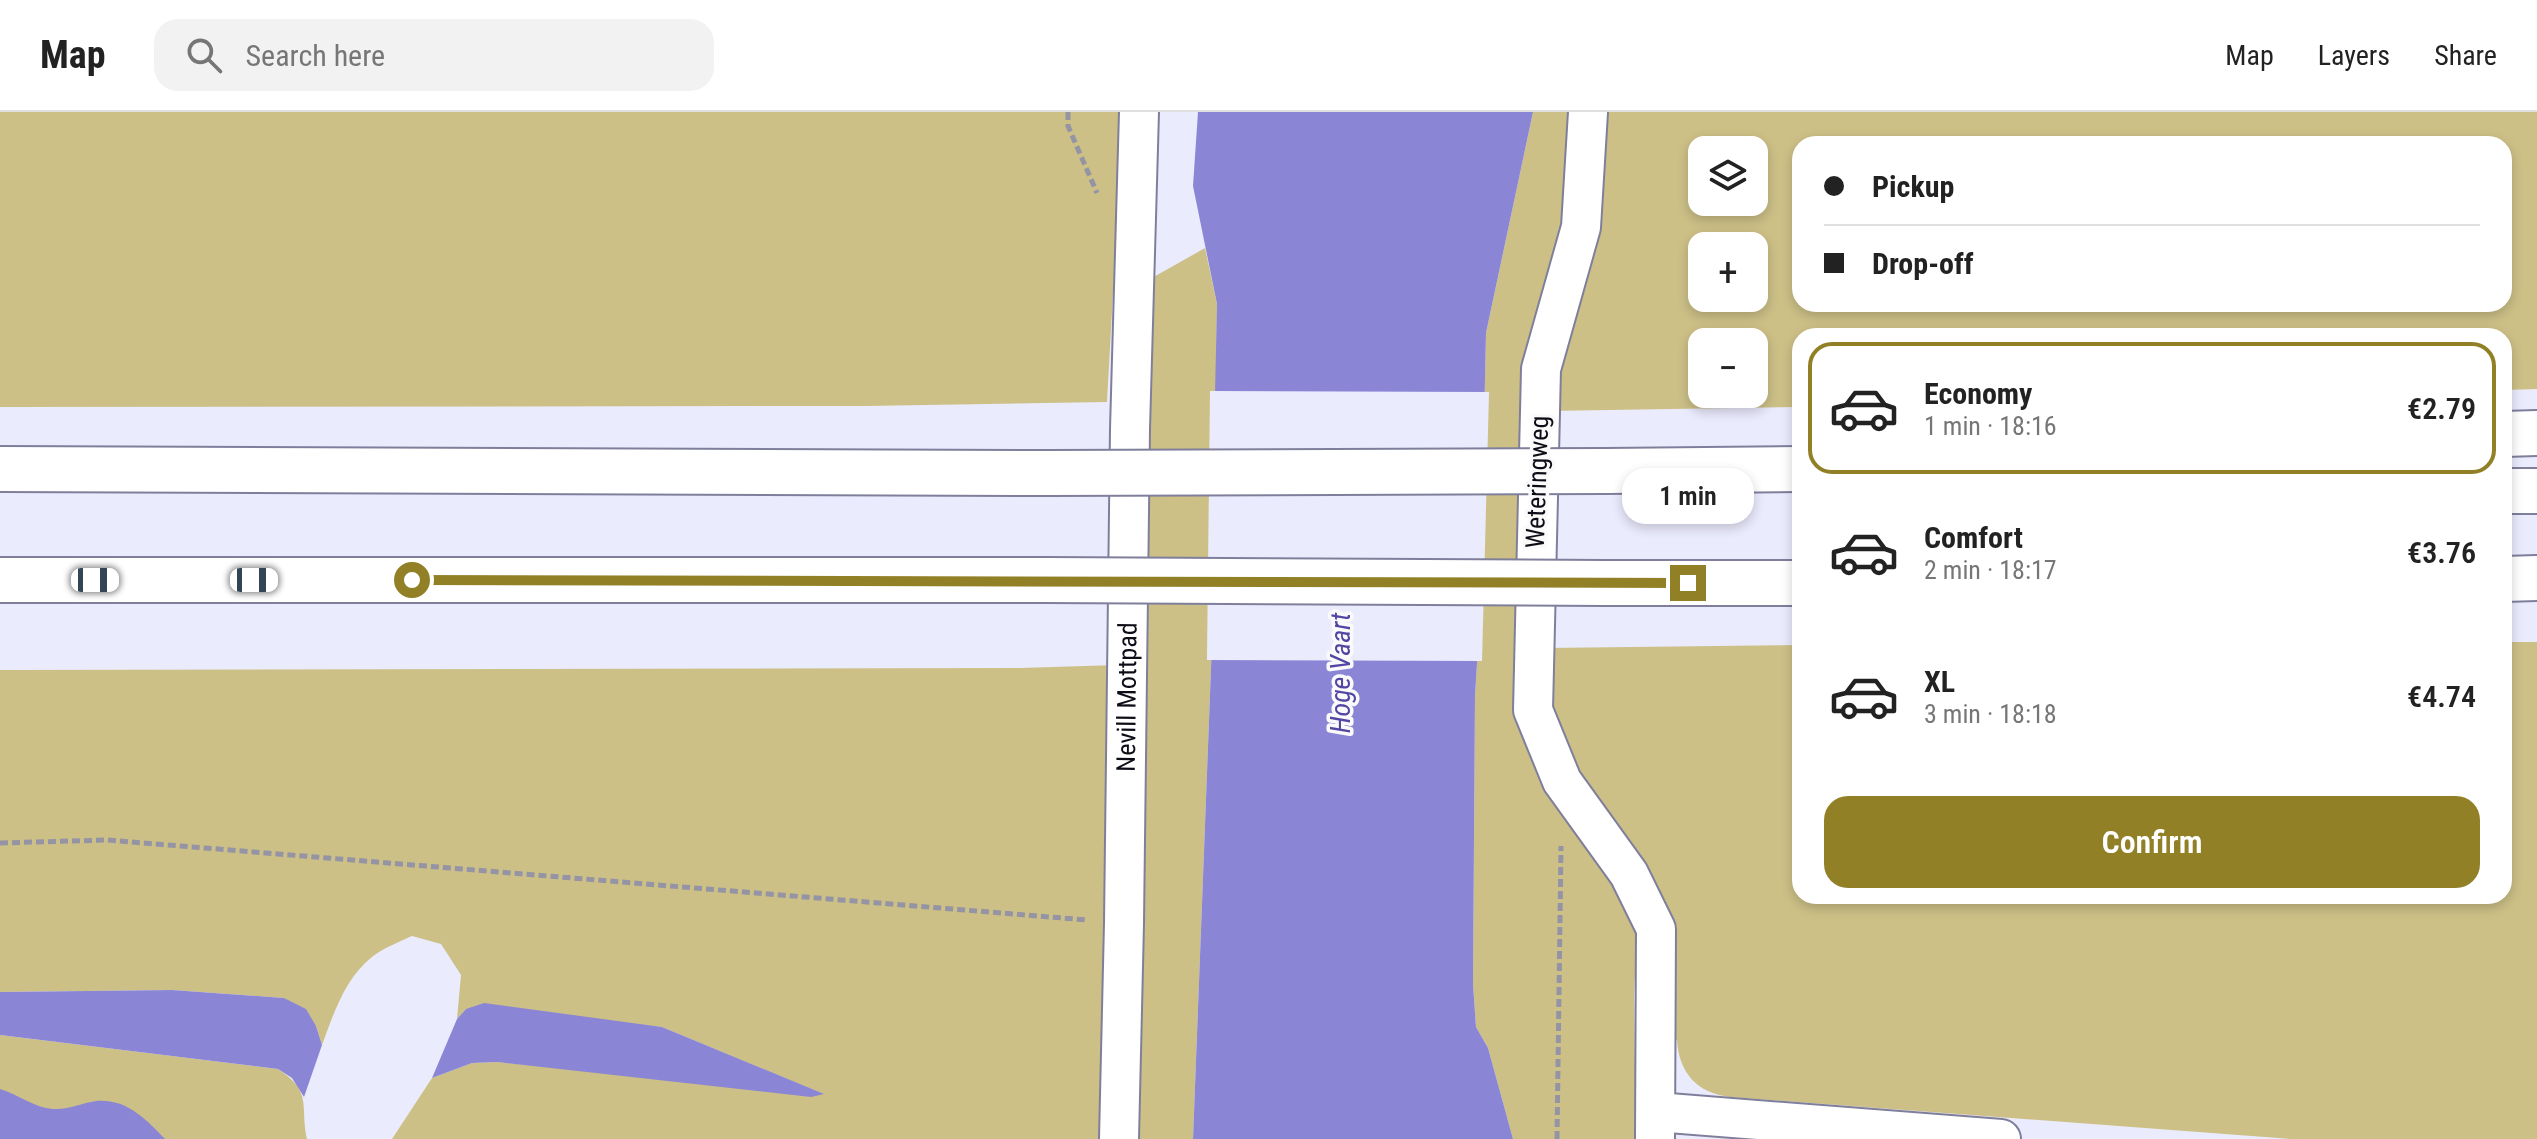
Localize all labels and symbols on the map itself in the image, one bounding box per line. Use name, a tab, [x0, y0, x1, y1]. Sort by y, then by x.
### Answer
street label: Weteringweg	[1520, 415, 1554, 549]
callout: 1 min	[1622, 467, 1754, 523]
route start	[394, 562, 430, 598]
route end	[1670, 565, 1706, 601]
car	[71, 568, 119, 592]
car	[230, 568, 278, 592]
water label: Hoge Vaart	[1324, 612, 1357, 733]
street label: Nevill Mottpad	[1111, 622, 1143, 772]

